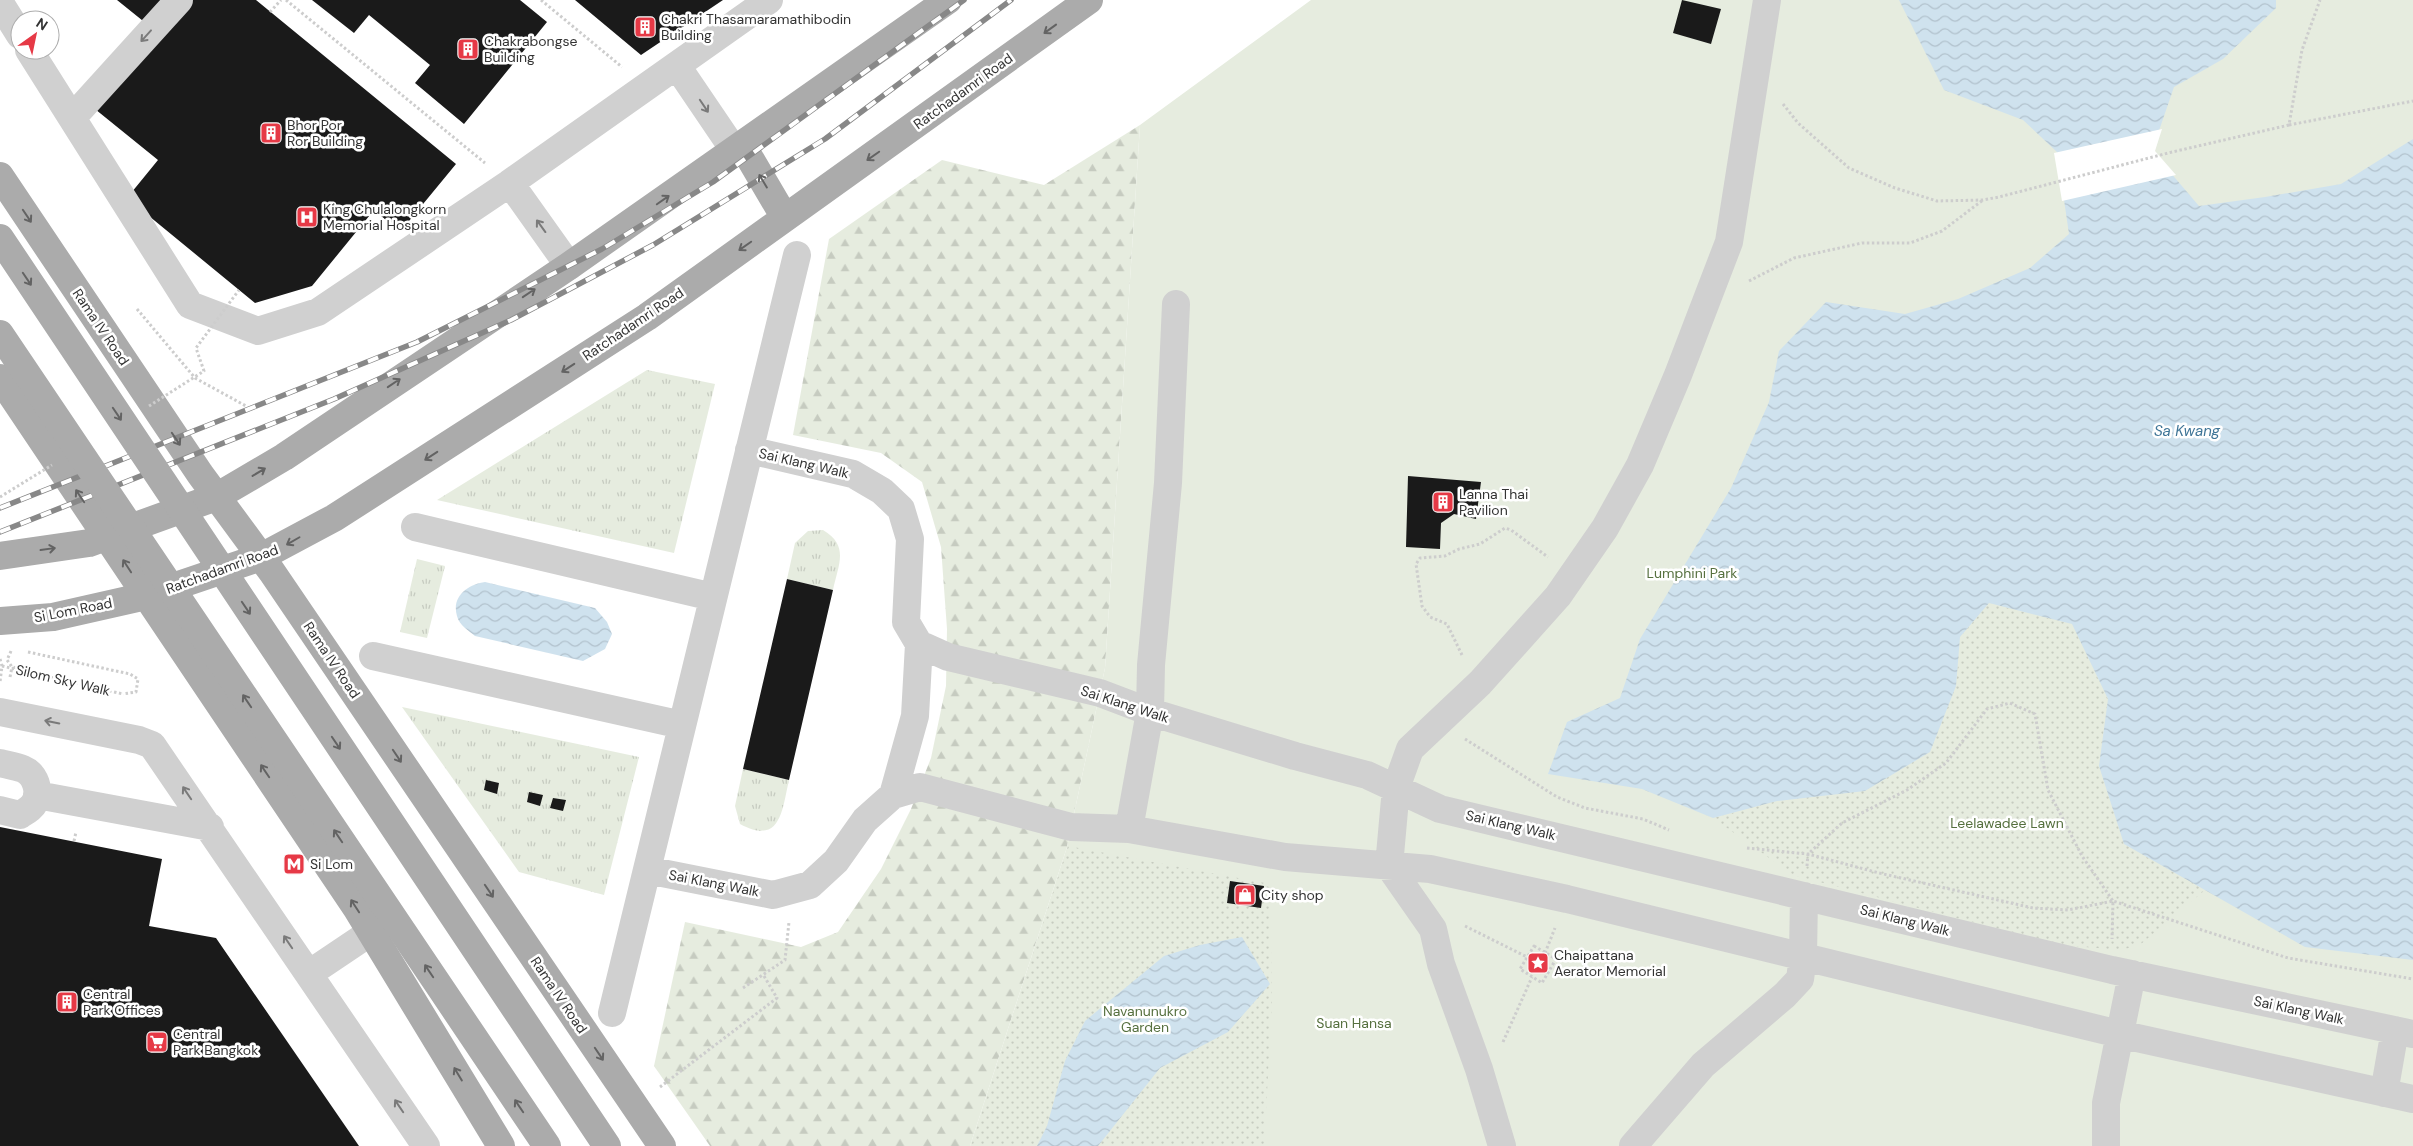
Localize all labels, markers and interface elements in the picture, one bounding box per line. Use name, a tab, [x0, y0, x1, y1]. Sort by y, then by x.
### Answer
north arrow	[10, 10, 60, 60]
place label: Chakri Thasamaramathibodin Building	[661, 10, 851, 44]
text: N	[33, 14, 51, 34]
building icon: Chakri Thasamaramathibodin Building	[633, 15, 657, 39]
one-way arrow	[1043, 23, 1057, 34]
one-way arrow	[140, 30, 152, 42]
place label: Chakrabongse Building	[484, 32, 577, 66]
building icon: Chakrabongse Building	[456, 37, 480, 61]
street label: Ratchadamri Road	[910, 49, 1016, 133]
one-way arrow	[699, 99, 709, 113]
place label: Bhor Por Ror Building	[287, 116, 363, 150]
building icon: Bhor Por Ror Building	[259, 121, 283, 145]
one-way arrow	[866, 151, 880, 161]
one-way arrow	[758, 175, 768, 189]
one-way arrow	[656, 195, 670, 205]
place label: King Chulalongkorn Memorial Hospital	[323, 200, 446, 234]
hospital icon: King Chulalongkorn Memorial Hospital	[295, 205, 319, 229]
one-way arrow	[22, 209, 32, 223]
one-way arrow	[536, 219, 546, 233]
one-way arrow	[738, 241, 752, 251]
one-way arrow	[22, 271, 32, 285]
street label: Ratchadamri Road	[579, 283, 687, 365]
street label: Rama IV Road	[69, 285, 133, 369]
one-way arrow	[522, 287, 536, 297]
one-way arrow	[561, 362, 575, 373]
one-way arrow	[387, 378, 401, 388]
one-way arrow	[112, 407, 122, 421]
water label: Sa Kwang	[2154, 421, 2221, 441]
one-way arrow	[171, 431, 181, 445]
street label: Sai Klang Walk	[757, 444, 851, 482]
one-way arrow	[425, 451, 439, 461]
one-way arrow	[251, 467, 265, 477]
place label: Lanna Thai Pavilion	[1459, 485, 1528, 519]
one-way arrow	[75, 490, 85, 504]
building icon: Lanna Thai Pavilion	[1431, 490, 1455, 514]
one-way arrow	[286, 536, 301, 546]
street label: Ratchadamri Road	[163, 540, 281, 598]
one-way arrow	[40, 543, 56, 553]
one-way arrow	[122, 559, 132, 573]
park label: Lumphini Park	[1647, 564, 1737, 582]
street label: Si Lom Road	[32, 594, 114, 626]
one-way arrow	[241, 600, 251, 614]
street label: Rama IV Road	[300, 618, 364, 702]
street label: Silom Sky Walk	[14, 660, 112, 700]
street label: Sai Klang Walk	[1078, 681, 1172, 727]
one-way arrow	[242, 694, 252, 708]
one-way arrow	[44, 717, 60, 727]
one-way arrow	[331, 736, 341, 750]
one-way arrow	[392, 749, 402, 763]
one-way arrow	[260, 764, 270, 778]
one-way arrow	[182, 787, 192, 801]
street label: Sai Klang Walk	[1464, 806, 1558, 844]
park label: Leelawadee Lawn	[1950, 814, 2064, 832]
one-way arrow	[333, 829, 343, 843]
metro station icon: Si Lom	[282, 852, 306, 876]
place label: Si Lom	[310, 855, 353, 873]
street label: Sai Klang Walk	[667, 865, 761, 901]
shop icon: City shop	[1233, 883, 1257, 907]
one-way arrow	[483, 884, 494, 898]
place label: City shop	[1261, 886, 1324, 904]
one-way arrow	[350, 899, 360, 913]
street label: Sai Klang Walk	[1858, 900, 1952, 940]
one-way arrow	[283, 935, 293, 949]
place label: Chaipattana Aerator Memorial	[1554, 946, 1666, 980]
place icon: Chaipattana Aerator Memorial	[1526, 951, 1550, 975]
street label: Rama IV Road	[527, 953, 591, 1037]
one-way arrow	[424, 964, 434, 978]
place label: Central Park Offices	[83, 985, 161, 1019]
building icon: Central Park Offices	[55, 990, 79, 1014]
street label: Sai Klang Walk	[2252, 992, 2346, 1028]
park label: Navanunukro Garden	[1103, 1002, 1187, 1036]
park label: Suan Hansa	[1316, 1014, 1392, 1032]
place label: Central Park Bangkok	[173, 1025, 258, 1059]
supermarket icon: Central Park Bangkok	[145, 1030, 169, 1054]
one-way arrow	[594, 1047, 605, 1061]
one-way arrow	[452, 1068, 462, 1082]
one-way arrow	[394, 1099, 404, 1113]
one-way arrow	[514, 1099, 524, 1113]

